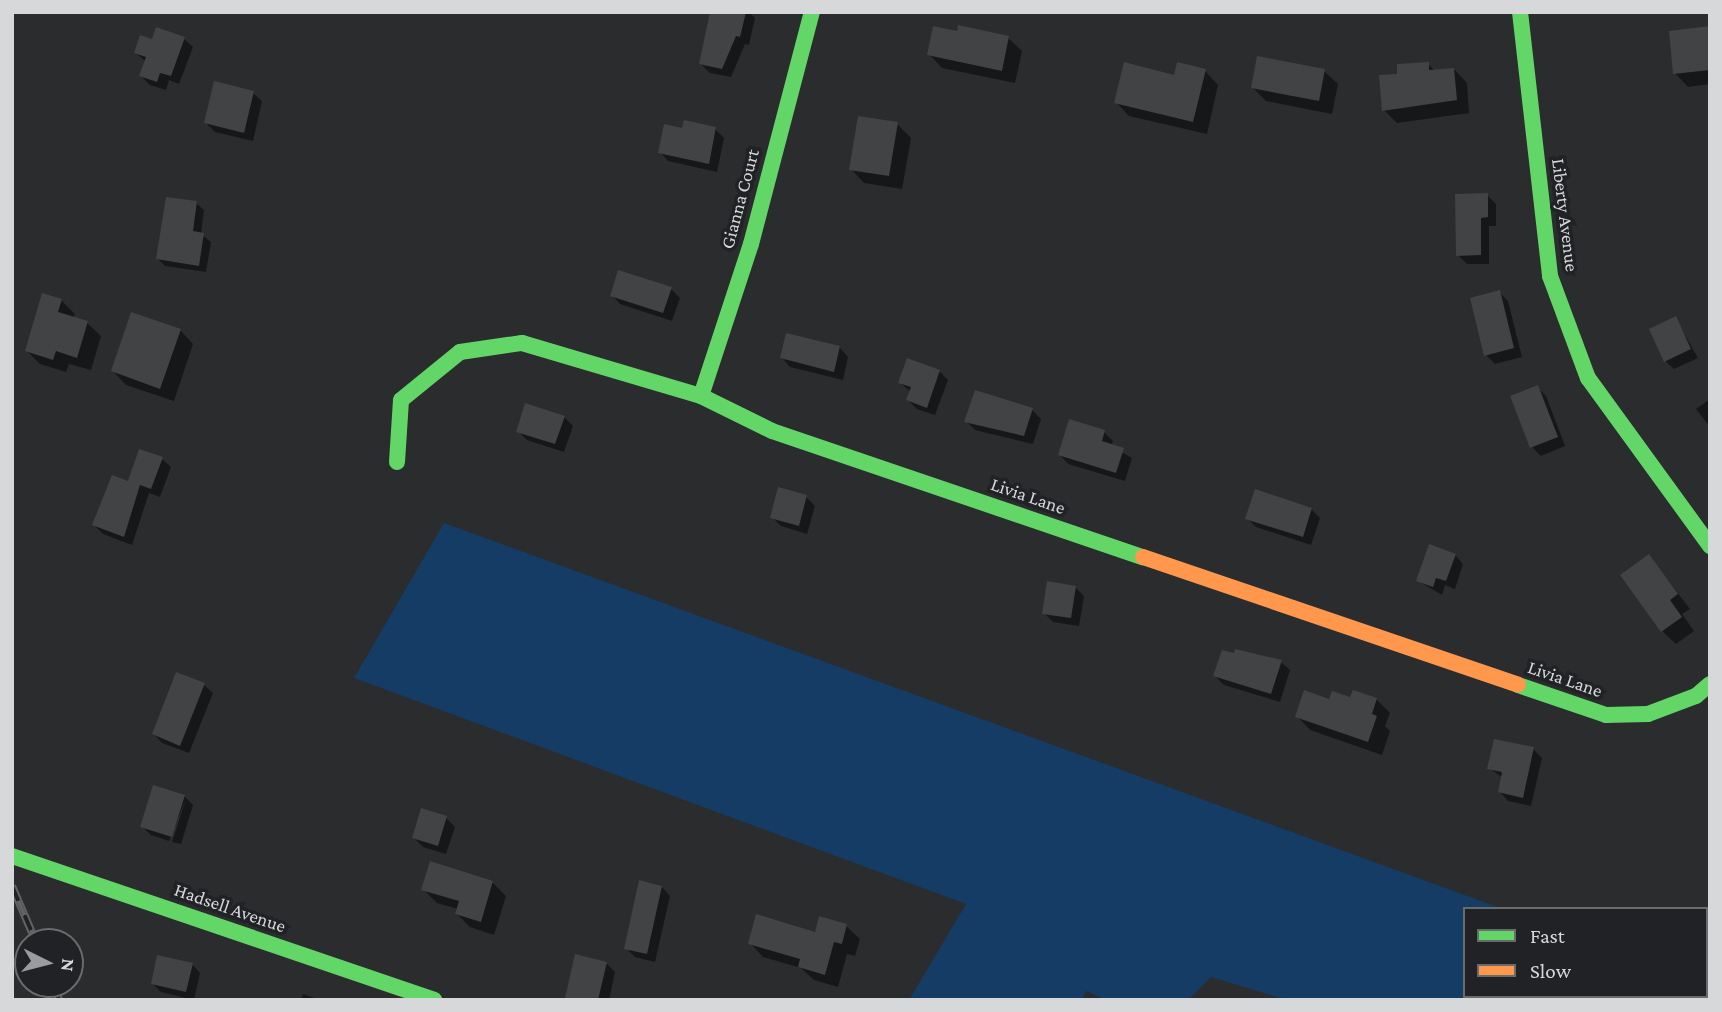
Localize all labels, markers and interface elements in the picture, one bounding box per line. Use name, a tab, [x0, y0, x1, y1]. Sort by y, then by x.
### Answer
street label: Gianna Court	[716, 147, 764, 251]
street label: Liberty Avenue	[1547, 157, 1583, 273]
street label: Livia Lane	[988, 473, 1068, 519]
street label: Livia Lane	[1525, 656, 1605, 702]
street label: Hadsell Avenue	[171, 878, 289, 938]
legend	[1463, 907, 1708, 998]
text: Fast	[1530, 924, 1565, 948]
north arrow	[14, 928, 84, 998]
text: N	[57, 957, 80, 973]
text: Slow	[1530, 959, 1571, 983]

